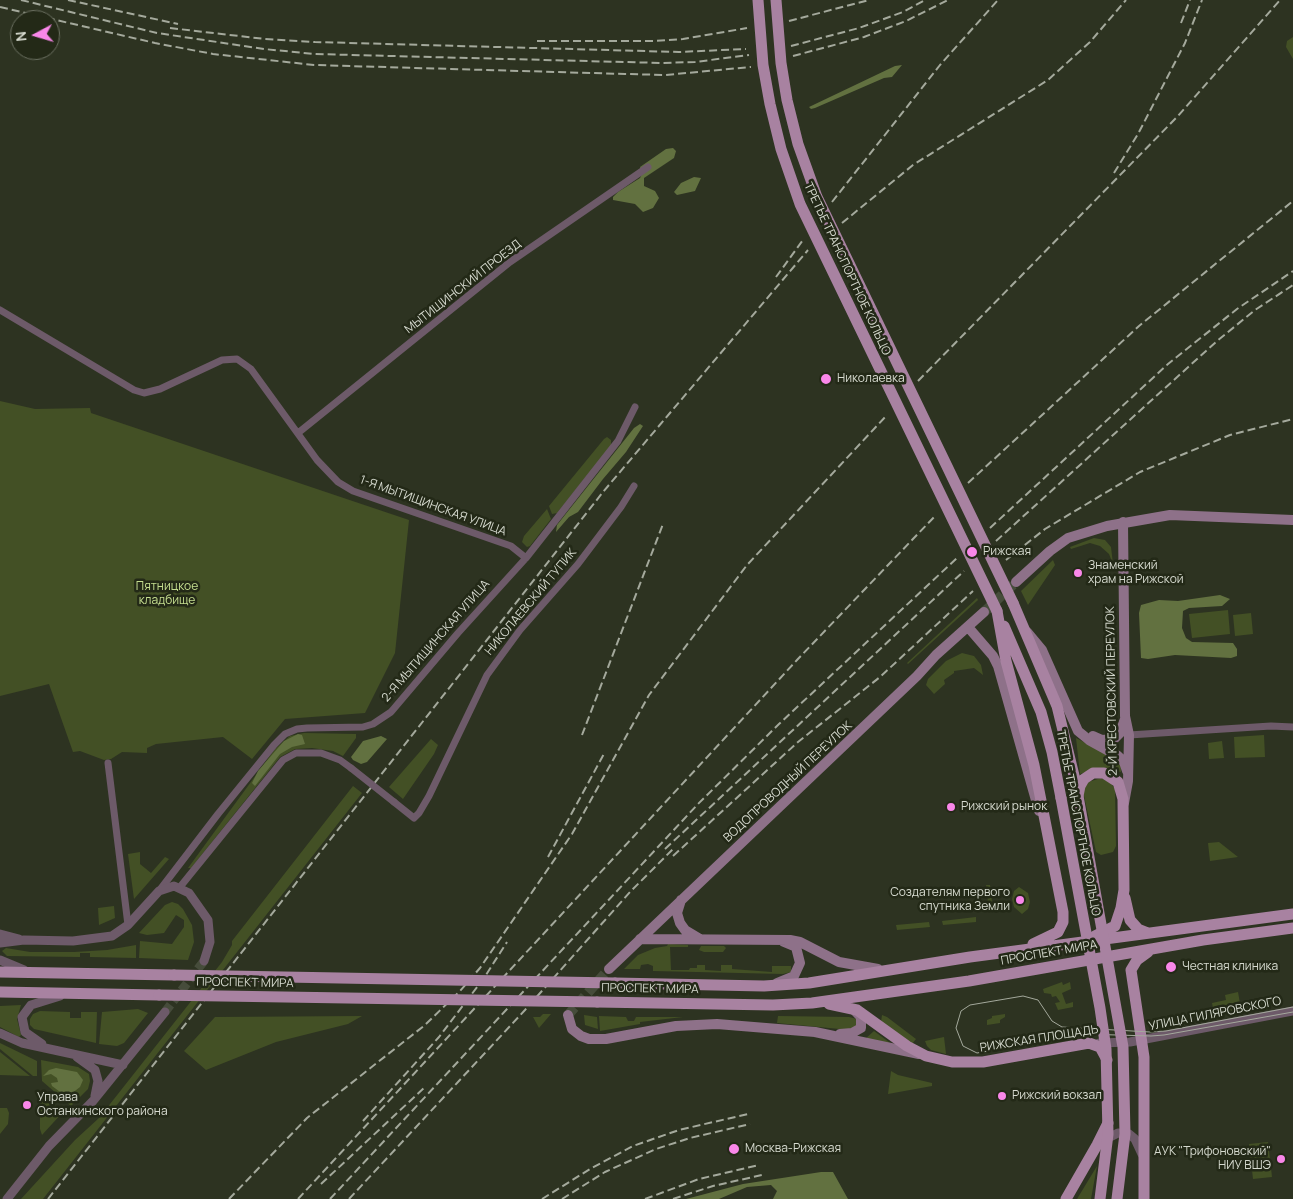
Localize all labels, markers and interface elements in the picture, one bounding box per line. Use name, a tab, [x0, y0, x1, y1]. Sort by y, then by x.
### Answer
north arrow	[10, 10, 60, 60]
text: N	[11, 31, 31, 43]
street label: ТРЕТЬЕ ТРАНСПОРТНОЕ КОЛЬЦО	[800, 180, 894, 358]
street label: МЫТИЩИНСКИЙ ПРОЕЗД	[402, 237, 524, 337]
marker: Николаевка	[819, 372, 833, 386]
place label: Николаевка	[837, 372, 905, 386]
street label: 1-Я МЫТИЩИНСКАЯ УЛИЦА	[358, 473, 508, 539]
marker: Рижская	[965, 545, 979, 559]
place label: Рижская	[983, 545, 1031, 559]
street label: НИКОЛАЕВСКИЙ ТУПИК	[482, 546, 580, 658]
place label: Знаменский храм на Рижской	[1088, 559, 1184, 587]
marker: Знаменский храм на Рижской	[1072, 567, 1084, 579]
street label: 2-Я МЫТИЩИНСКАЯ УЛИЦА	[379, 577, 493, 705]
park label: Пятницкое кладбище	[136, 580, 198, 608]
street label: 2-Й КРЕСТОВСКИЙ ПЕРЕУЛОК	[1103, 606, 1121, 776]
street label: ВОДОПРОВОДНЫЙ ПЕРЕУЛОК	[721, 719, 855, 845]
street label: ТРЕТЬЕ ТРАНСПОРТНОЕ КОЛЬЦО	[1053, 729, 1103, 917]
place label: Рижский рынок	[961, 800, 1047, 814]
marker: Рижский рынок	[945, 801, 957, 813]
place label: Создателям первого спутника Земли	[890, 886, 1010, 914]
marker: Создателям первого спутника Земли	[1014, 894, 1026, 906]
street label: ПРОСПЕКТ МИРА	[1000, 937, 1098, 969]
marker: Честная клиника	[1164, 960, 1178, 974]
place label: Честная клиника	[1182, 960, 1278, 974]
street label: ПРОСПЕКТ МИРА	[196, 975, 294, 991]
street label: ПРОСПЕКТ МИРА	[601, 981, 699, 997]
street label: УЛИЦА ГИЛЯРОВСКОГО	[1148, 994, 1282, 1034]
street label: РИЖСКАЯ ПЛОЩАДЬ	[979, 1023, 1099, 1055]
place label: Рижский вокзал	[1012, 1089, 1102, 1103]
marker: Рижский вокзал	[996, 1090, 1008, 1102]
place label: Управа Останкинского района	[37, 1091, 168, 1119]
marker: Управа Останкинского района	[21, 1099, 33, 1111]
marker: Москва-Рижская	[727, 1142, 741, 1156]
place label: Москва-Рижская	[745, 1142, 841, 1156]
place label: АУК "Трифоновский" НИУ ВШЭ	[1154, 1145, 1271, 1173]
marker: АУК "Трифоновский" НИУ ВШЭ	[1275, 1153, 1287, 1165]

